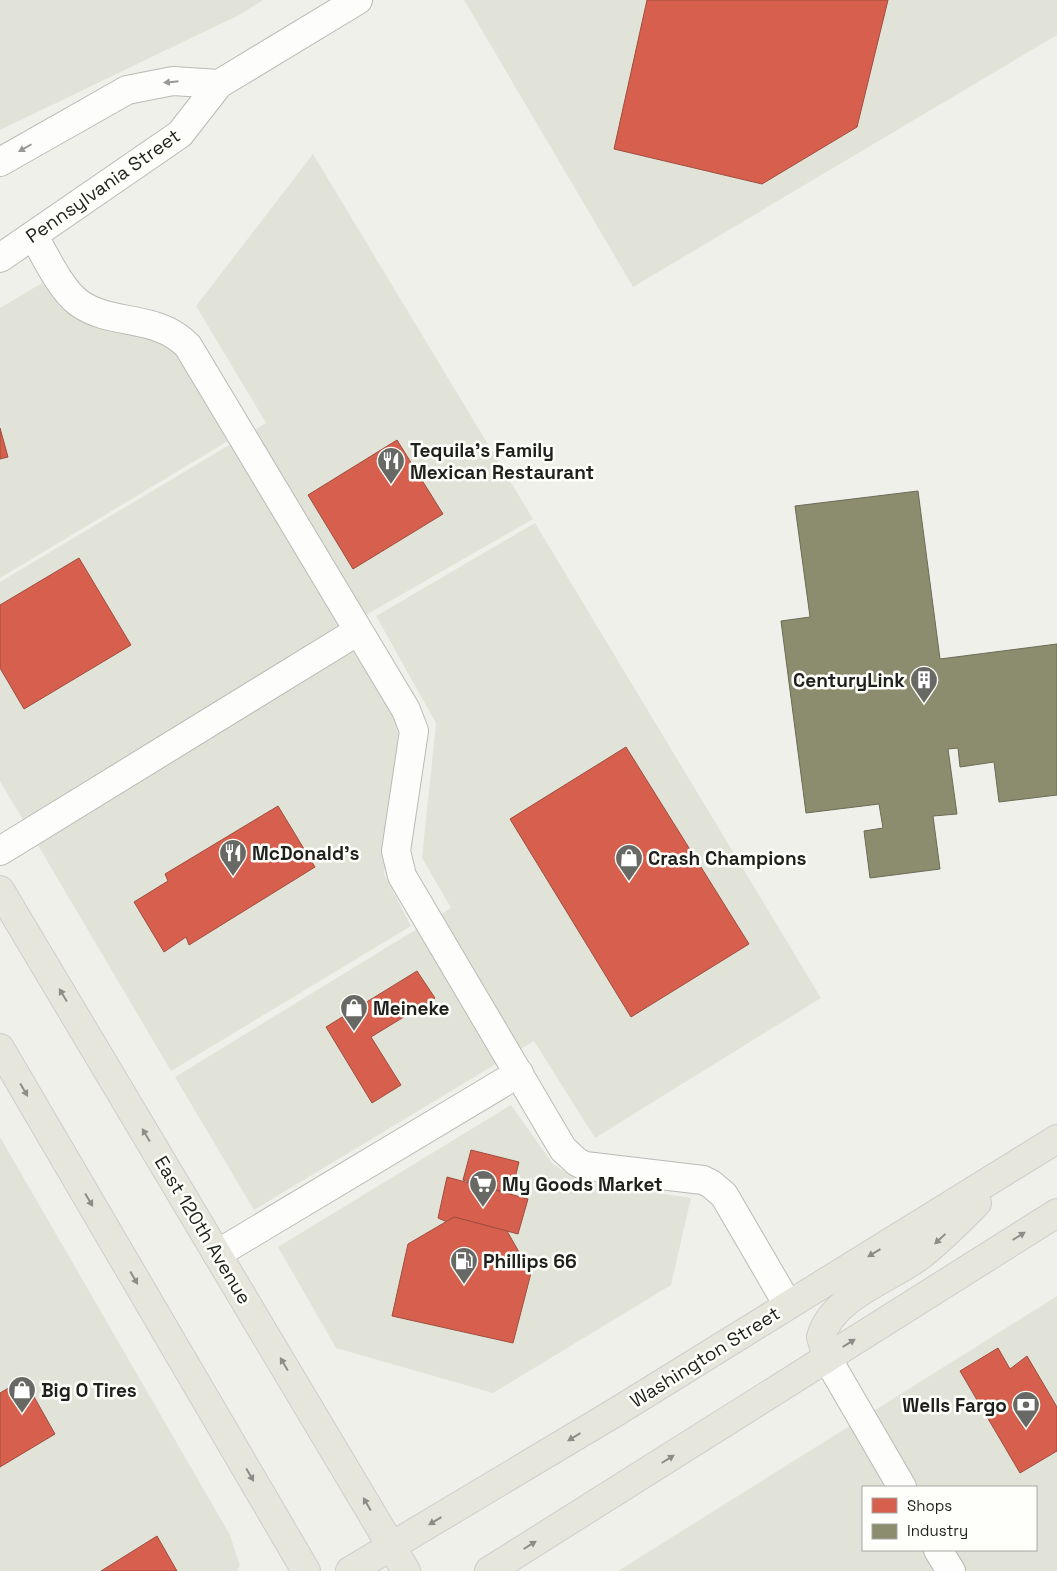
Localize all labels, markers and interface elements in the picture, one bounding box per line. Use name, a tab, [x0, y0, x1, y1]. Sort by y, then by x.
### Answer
one-way arrow	[162, 78, 178, 86]
street label: Pennsylvania Street	[21, 123, 185, 249]
one-way arrow	[18, 144, 31, 153]
place label: Tequila's Family Mexican Restaurant	[410, 438, 594, 485]
restaurant icon: Tequila's Family Mexican Restaurant	[376, 446, 406, 485]
building icon: CenturyLink	[909, 665, 939, 704]
place label: CenturyLink	[793, 668, 905, 693]
restaurant icon: McDonald's	[218, 838, 248, 877]
place label: McDonald's	[252, 841, 359, 866]
shop icon: Crash Champions	[614, 843, 644, 882]
place label: Crash Champions	[648, 846, 807, 871]
one-way arrow	[58, 989, 67, 1002]
shop icon: Meineke	[339, 993, 369, 1032]
place label: Meineke	[373, 996, 450, 1021]
one-way arrow	[20, 1084, 29, 1097]
one-way arrow	[142, 1129, 151, 1142]
street label: East 120th Avenue	[149, 1151, 257, 1309]
supermarket icon: My Goods Market	[468, 1169, 498, 1208]
place label: My Goods Market	[502, 1172, 663, 1197]
one-way arrow	[84, 1194, 93, 1207]
one-way arrow	[1012, 1232, 1026, 1241]
one-way arrow	[934, 1233, 946, 1245]
fuel station icon: Phillips 66	[449, 1246, 479, 1285]
one-way arrow	[867, 1248, 880, 1257]
place label: Phillips 66	[483, 1249, 577, 1274]
one-way arrow	[130, 1270, 138, 1285]
street label: Washington Street	[625, 1301, 785, 1413]
one-way arrow	[843, 1339, 856, 1348]
one-way arrow	[279, 1358, 288, 1371]
shop icon: Big O Tires	[7, 1375, 37, 1414]
place label: Big O Tires	[41, 1378, 137, 1403]
bank icon: Wells Fargo	[1011, 1390, 1041, 1429]
place label: Wells Fargo	[902, 1393, 1007, 1418]
one-way arrow	[567, 1432, 580, 1441]
one-way arrow	[662, 1454, 675, 1464]
one-way arrow	[245, 1468, 254, 1482]
legend	[862, 1486, 1037, 1551]
text: Shops	[907, 1496, 952, 1515]
one-way arrow	[363, 1497, 372, 1510]
one-way arrow	[428, 1516, 441, 1525]
text: Industry	[907, 1521, 968, 1540]
one-way arrow	[524, 1541, 537, 1550]

